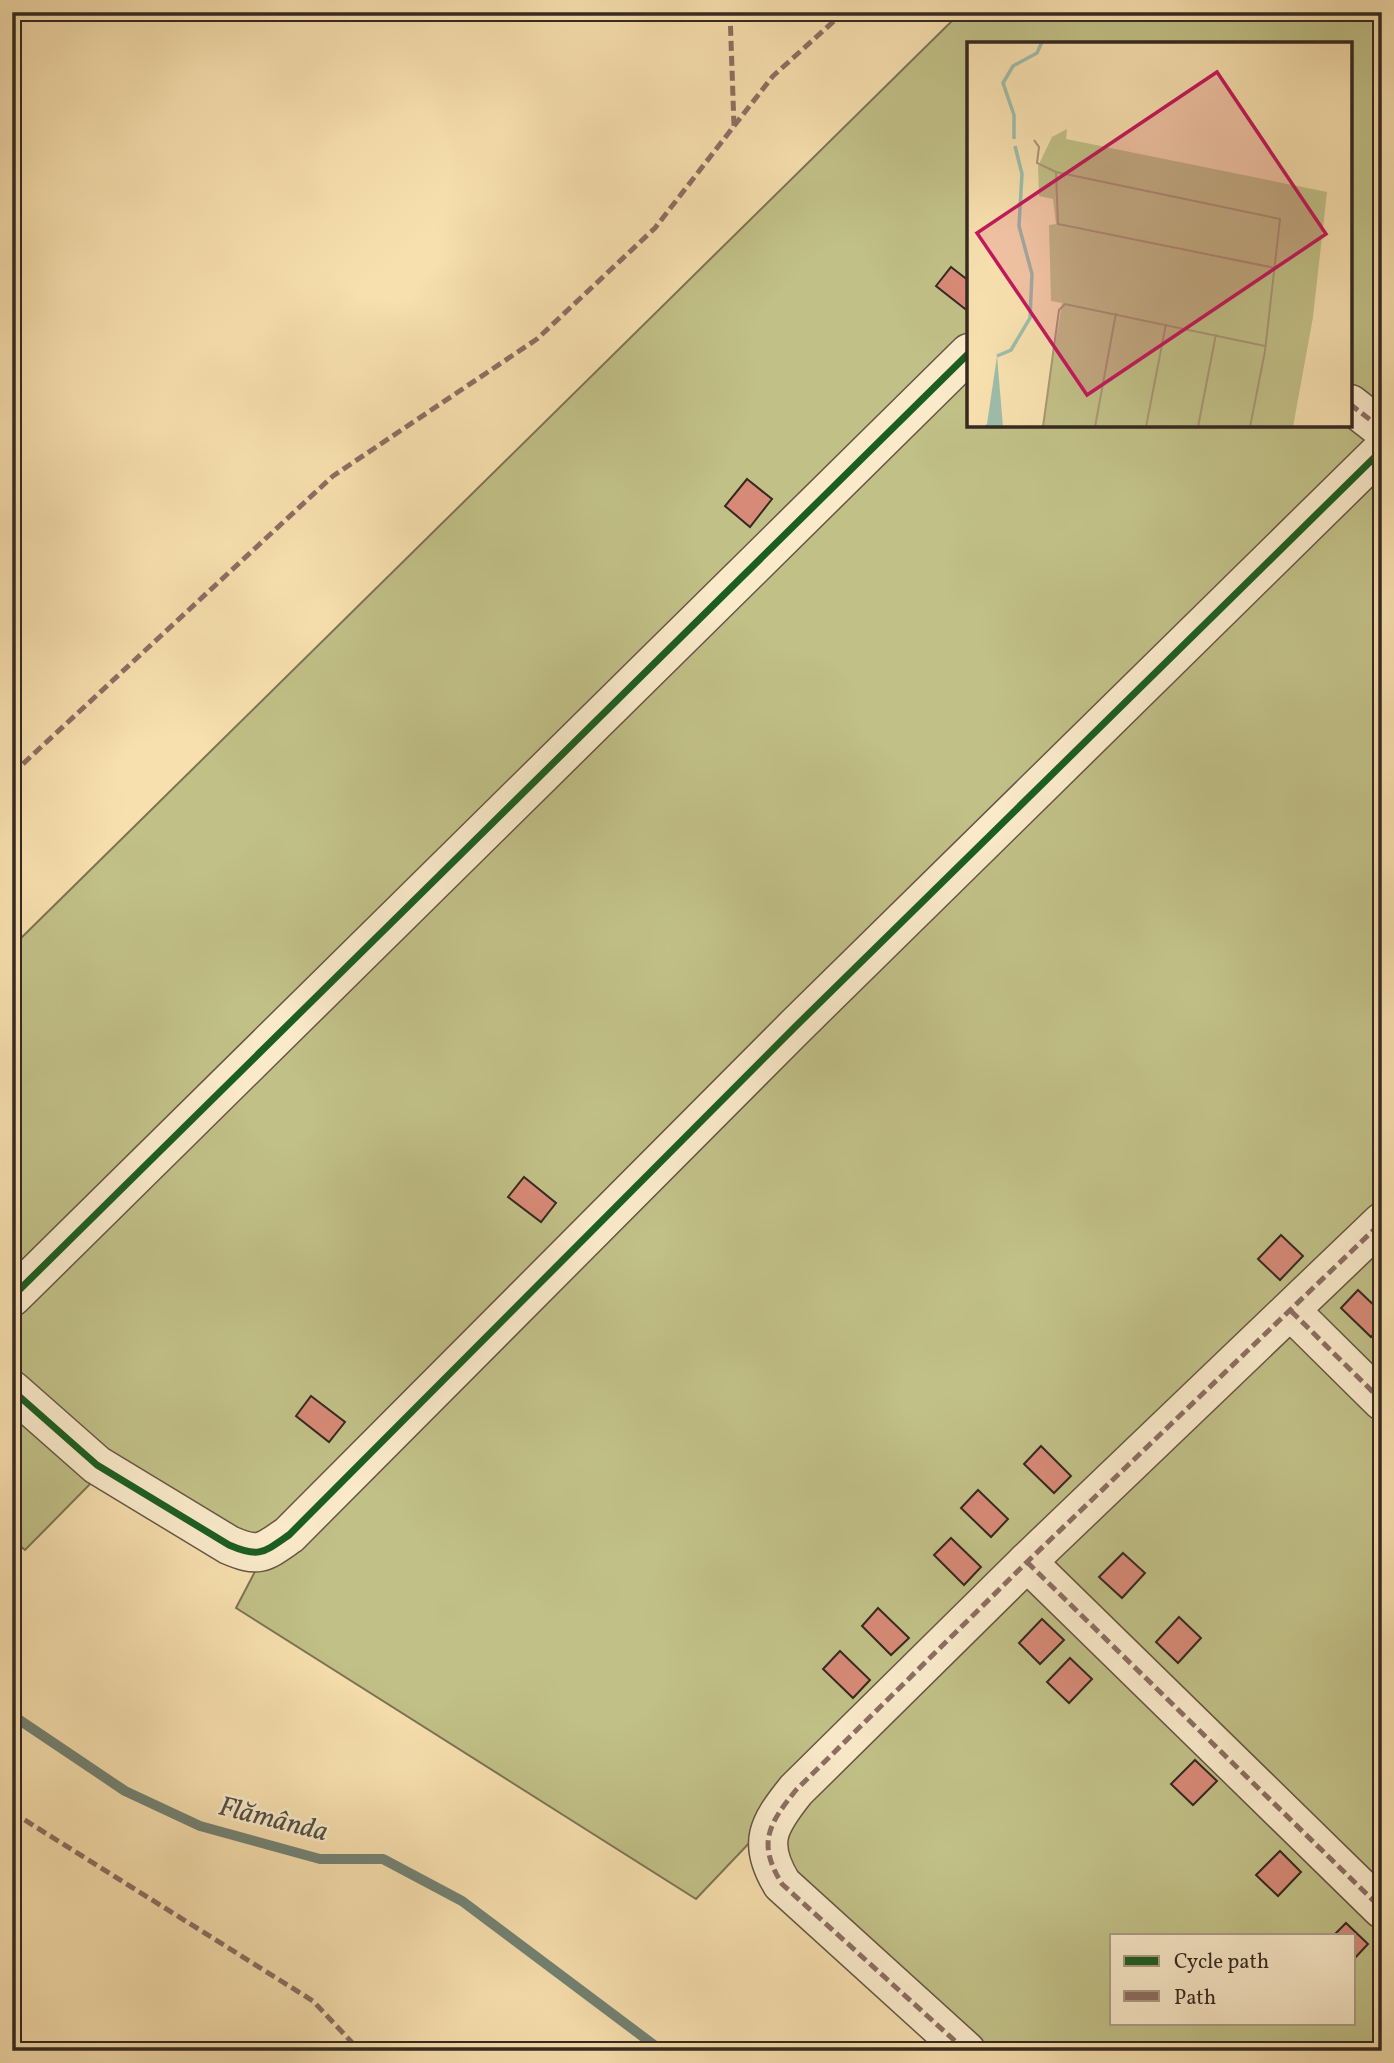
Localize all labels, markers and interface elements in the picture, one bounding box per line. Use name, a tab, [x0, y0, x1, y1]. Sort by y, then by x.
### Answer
inset map	[967, 42, 1352, 427]
water label: Flămânda	[214, 1788, 332, 1852]
legend	[1110, 1934, 1356, 2024]
text: Cycle path	[1174, 1948, 1269, 1977]
text: Path	[1174, 1984, 1216, 2013]

